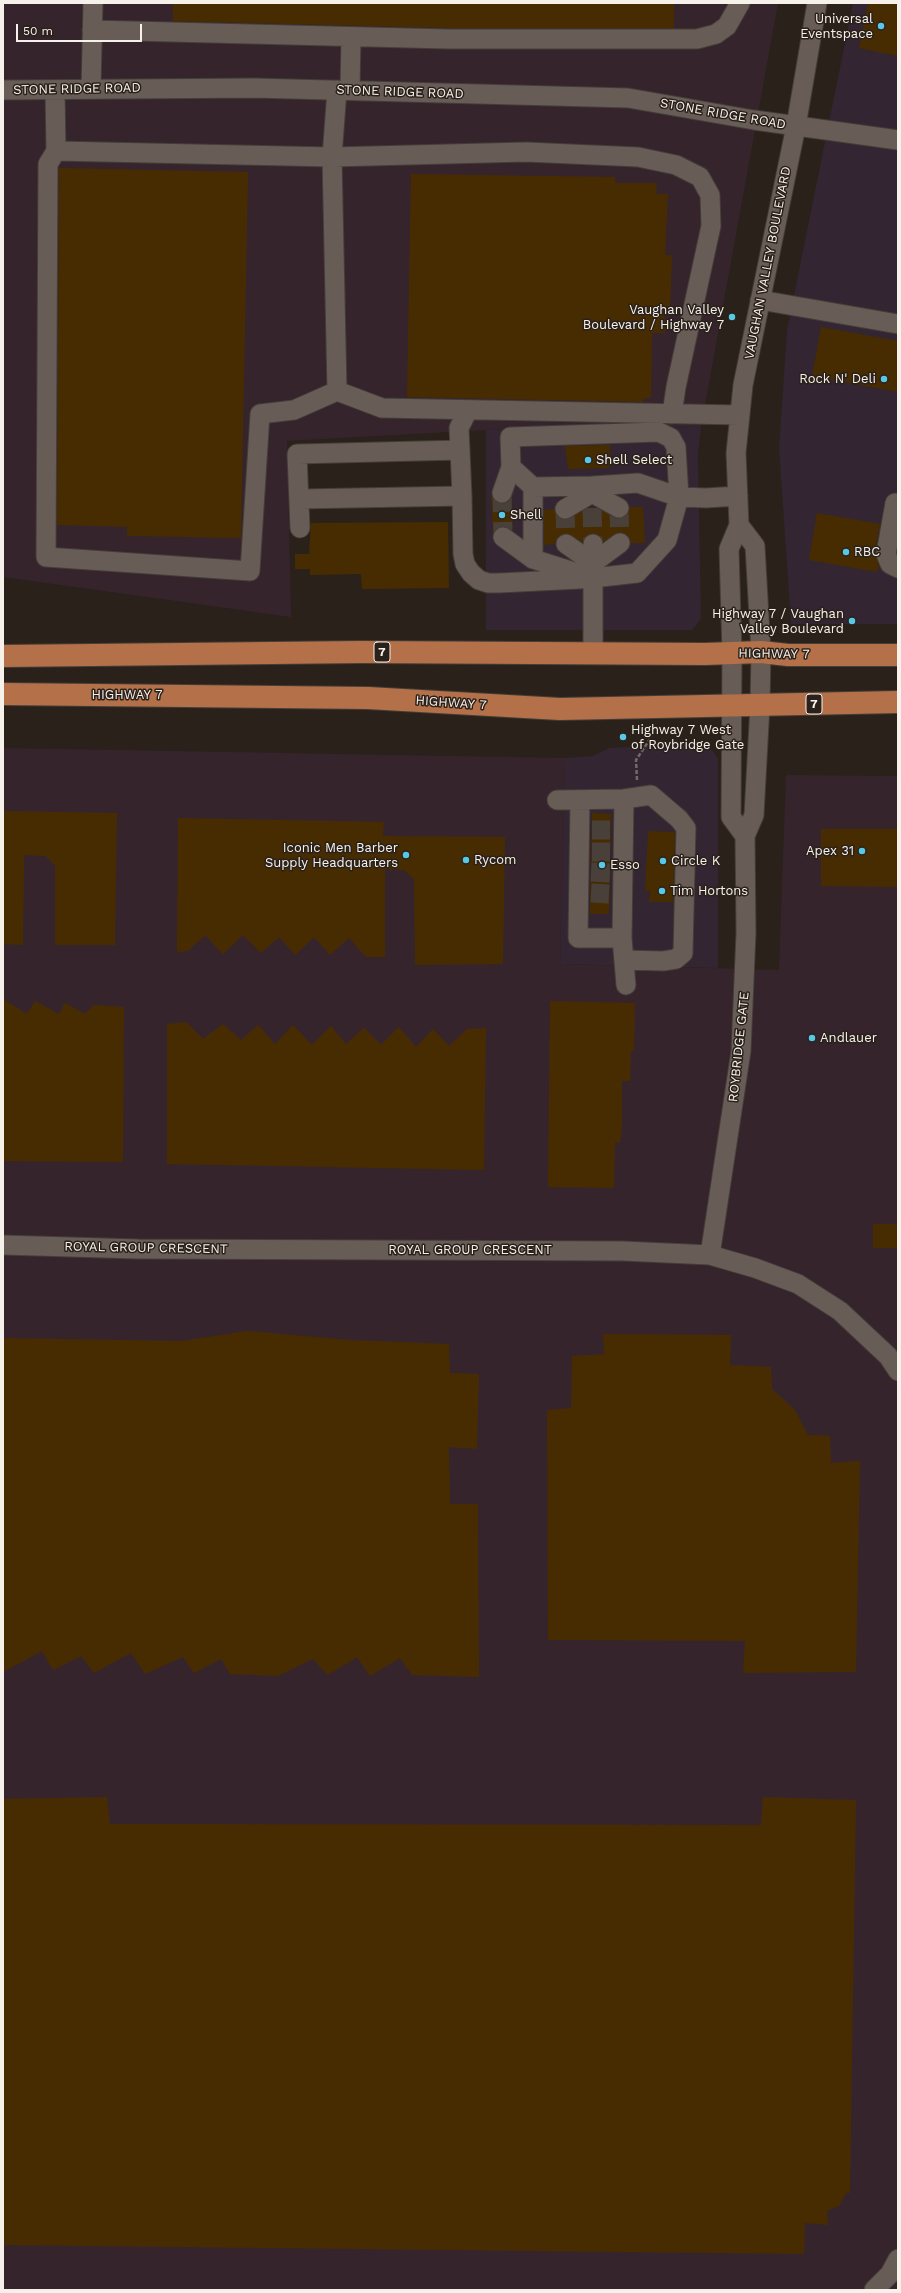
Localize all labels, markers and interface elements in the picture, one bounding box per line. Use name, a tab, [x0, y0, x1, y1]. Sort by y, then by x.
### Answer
place label: Universal Eventspace	[800, 11, 873, 42]
scale bar	[18, 16, 144, 42]
marker: Universal Eventspace	[876, 21, 886, 31]
text: 50 m	[23, 24, 53, 38]
street label: STONE RIDGE ROAD	[13, 80, 141, 98]
street label: STONE RIDGE ROAD	[336, 82, 464, 102]
street label: STONE RIDGE ROAD	[659, 95, 787, 133]
street label: VAUGHAN VALLEY BOULEVARD	[742, 165, 794, 361]
place label: Vaughan Valley Boulevard / Highway 7	[583, 302, 724, 333]
marker: Vaughan Valley Boulevard / Highway 7	[727, 312, 737, 322]
place label: Rock N' Deli	[799, 371, 876, 387]
marker: Rock N' Deli	[879, 374, 889, 384]
place label: Shell Select	[596, 452, 672, 468]
marker: Shell Select	[583, 455, 593, 465]
place label: Shell	[510, 507, 542, 523]
marker: Shell	[497, 510, 507, 520]
place label: RBC	[854, 544, 880, 560]
marker: RBC	[841, 547, 851, 557]
place label: Highway 7 / Vaughan Valley Boulevard	[712, 606, 844, 637]
marker: Highway 7 / Vaughan Valley Boulevard	[847, 616, 857, 626]
road number: 7	[374, 642, 390, 662]
street label: HIGHWAY 7	[738, 646, 810, 662]
street label: HIGHWAY 7	[91, 687, 163, 703]
street label: HIGHWAY 7	[415, 693, 487, 713]
road number: 7	[806, 694, 822, 714]
place label: Highway 7 West of Roybridge Gate	[631, 722, 744, 753]
marker: Highway 7 West of Roybridge Gate	[618, 732, 628, 742]
place label: Iconic Men Barber Supply Headquarters	[265, 840, 398, 871]
place label: Apex 31	[806, 843, 854, 859]
marker: Apex 31	[857, 846, 867, 856]
marker: Iconic Men Barber Supply Headquarters	[401, 850, 411, 860]
place label: Rycom	[474, 852, 516, 868]
place label: Circle K	[671, 853, 720, 869]
marker: Rycom	[461, 855, 471, 865]
marker: Circle K	[658, 856, 668, 866]
place label: Esso	[610, 857, 640, 873]
marker: Esso	[597, 860, 607, 870]
place label: Tim Hortons	[670, 883, 748, 899]
marker: Tim Hortons	[657, 886, 667, 896]
street label: ROYBRIDGE GATE	[725, 991, 753, 1103]
place label: Andlauer	[820, 1030, 877, 1046]
marker: Andlauer	[807, 1033, 817, 1043]
street label: ROYAL GROUP CRESCENT	[64, 1239, 228, 1257]
street label: ROYAL GROUP CRESCENT	[388, 1242, 552, 1258]

